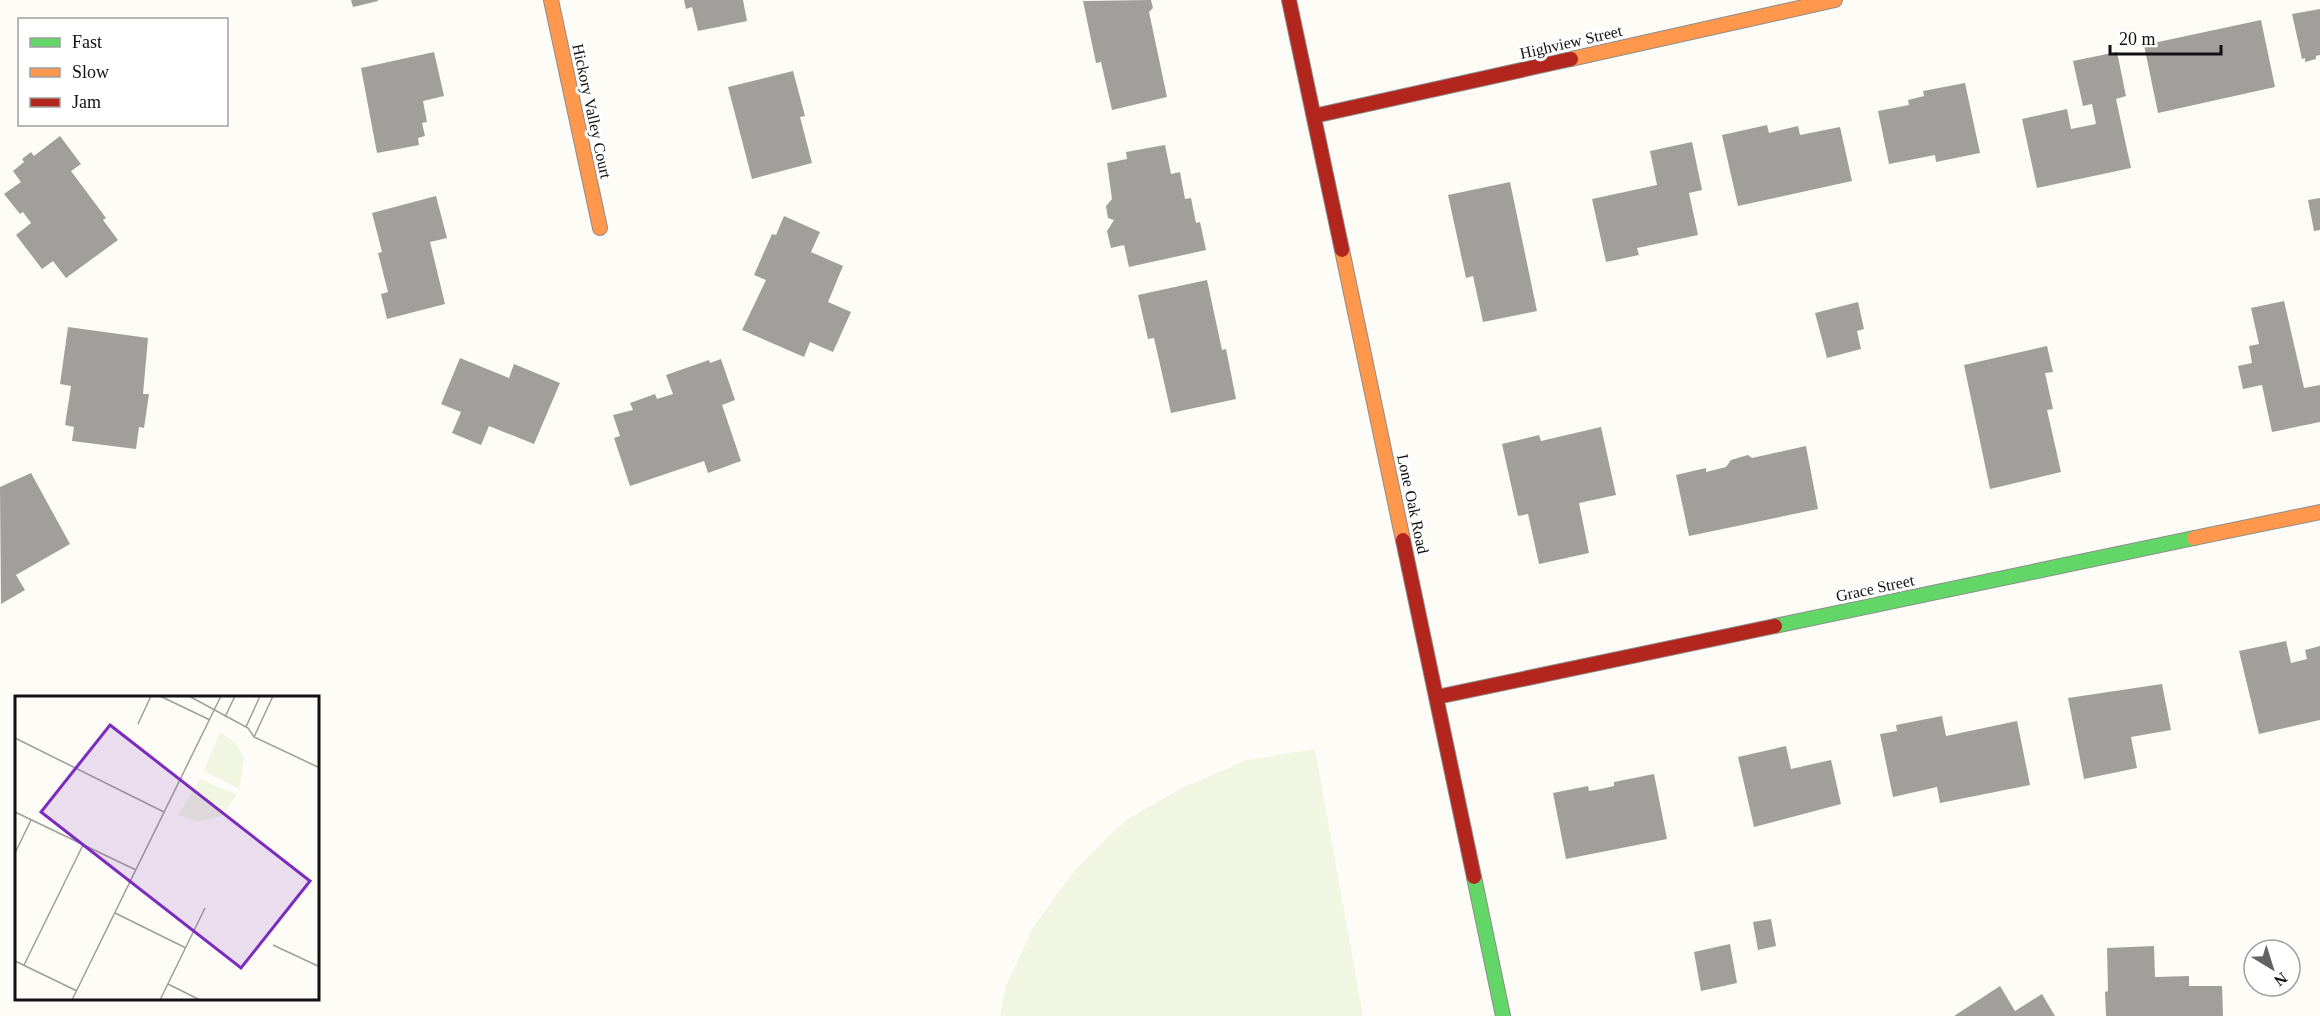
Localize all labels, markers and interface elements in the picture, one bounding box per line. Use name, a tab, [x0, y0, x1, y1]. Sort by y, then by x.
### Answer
legend	[18, 18, 228, 126]
scale bar	[2110, 18, 2221, 56]
street label: Highview Street	[1518, 22, 1625, 63]
text: 20 m	[2119, 29, 2156, 49]
text: Fast	[72, 32, 102, 52]
street label: Hickory Valley Court	[568, 42, 615, 181]
text: Slow	[72, 62, 109, 82]
text: Jam	[72, 92, 101, 112]
street label: Lone Oak Road	[1394, 453, 1432, 555]
street label: Grace Street	[1834, 571, 1916, 605]
inset map	[15, 696, 320, 1001]
north arrow	[2242, 938, 2302, 998]
text: N	[2271, 969, 2291, 990]

